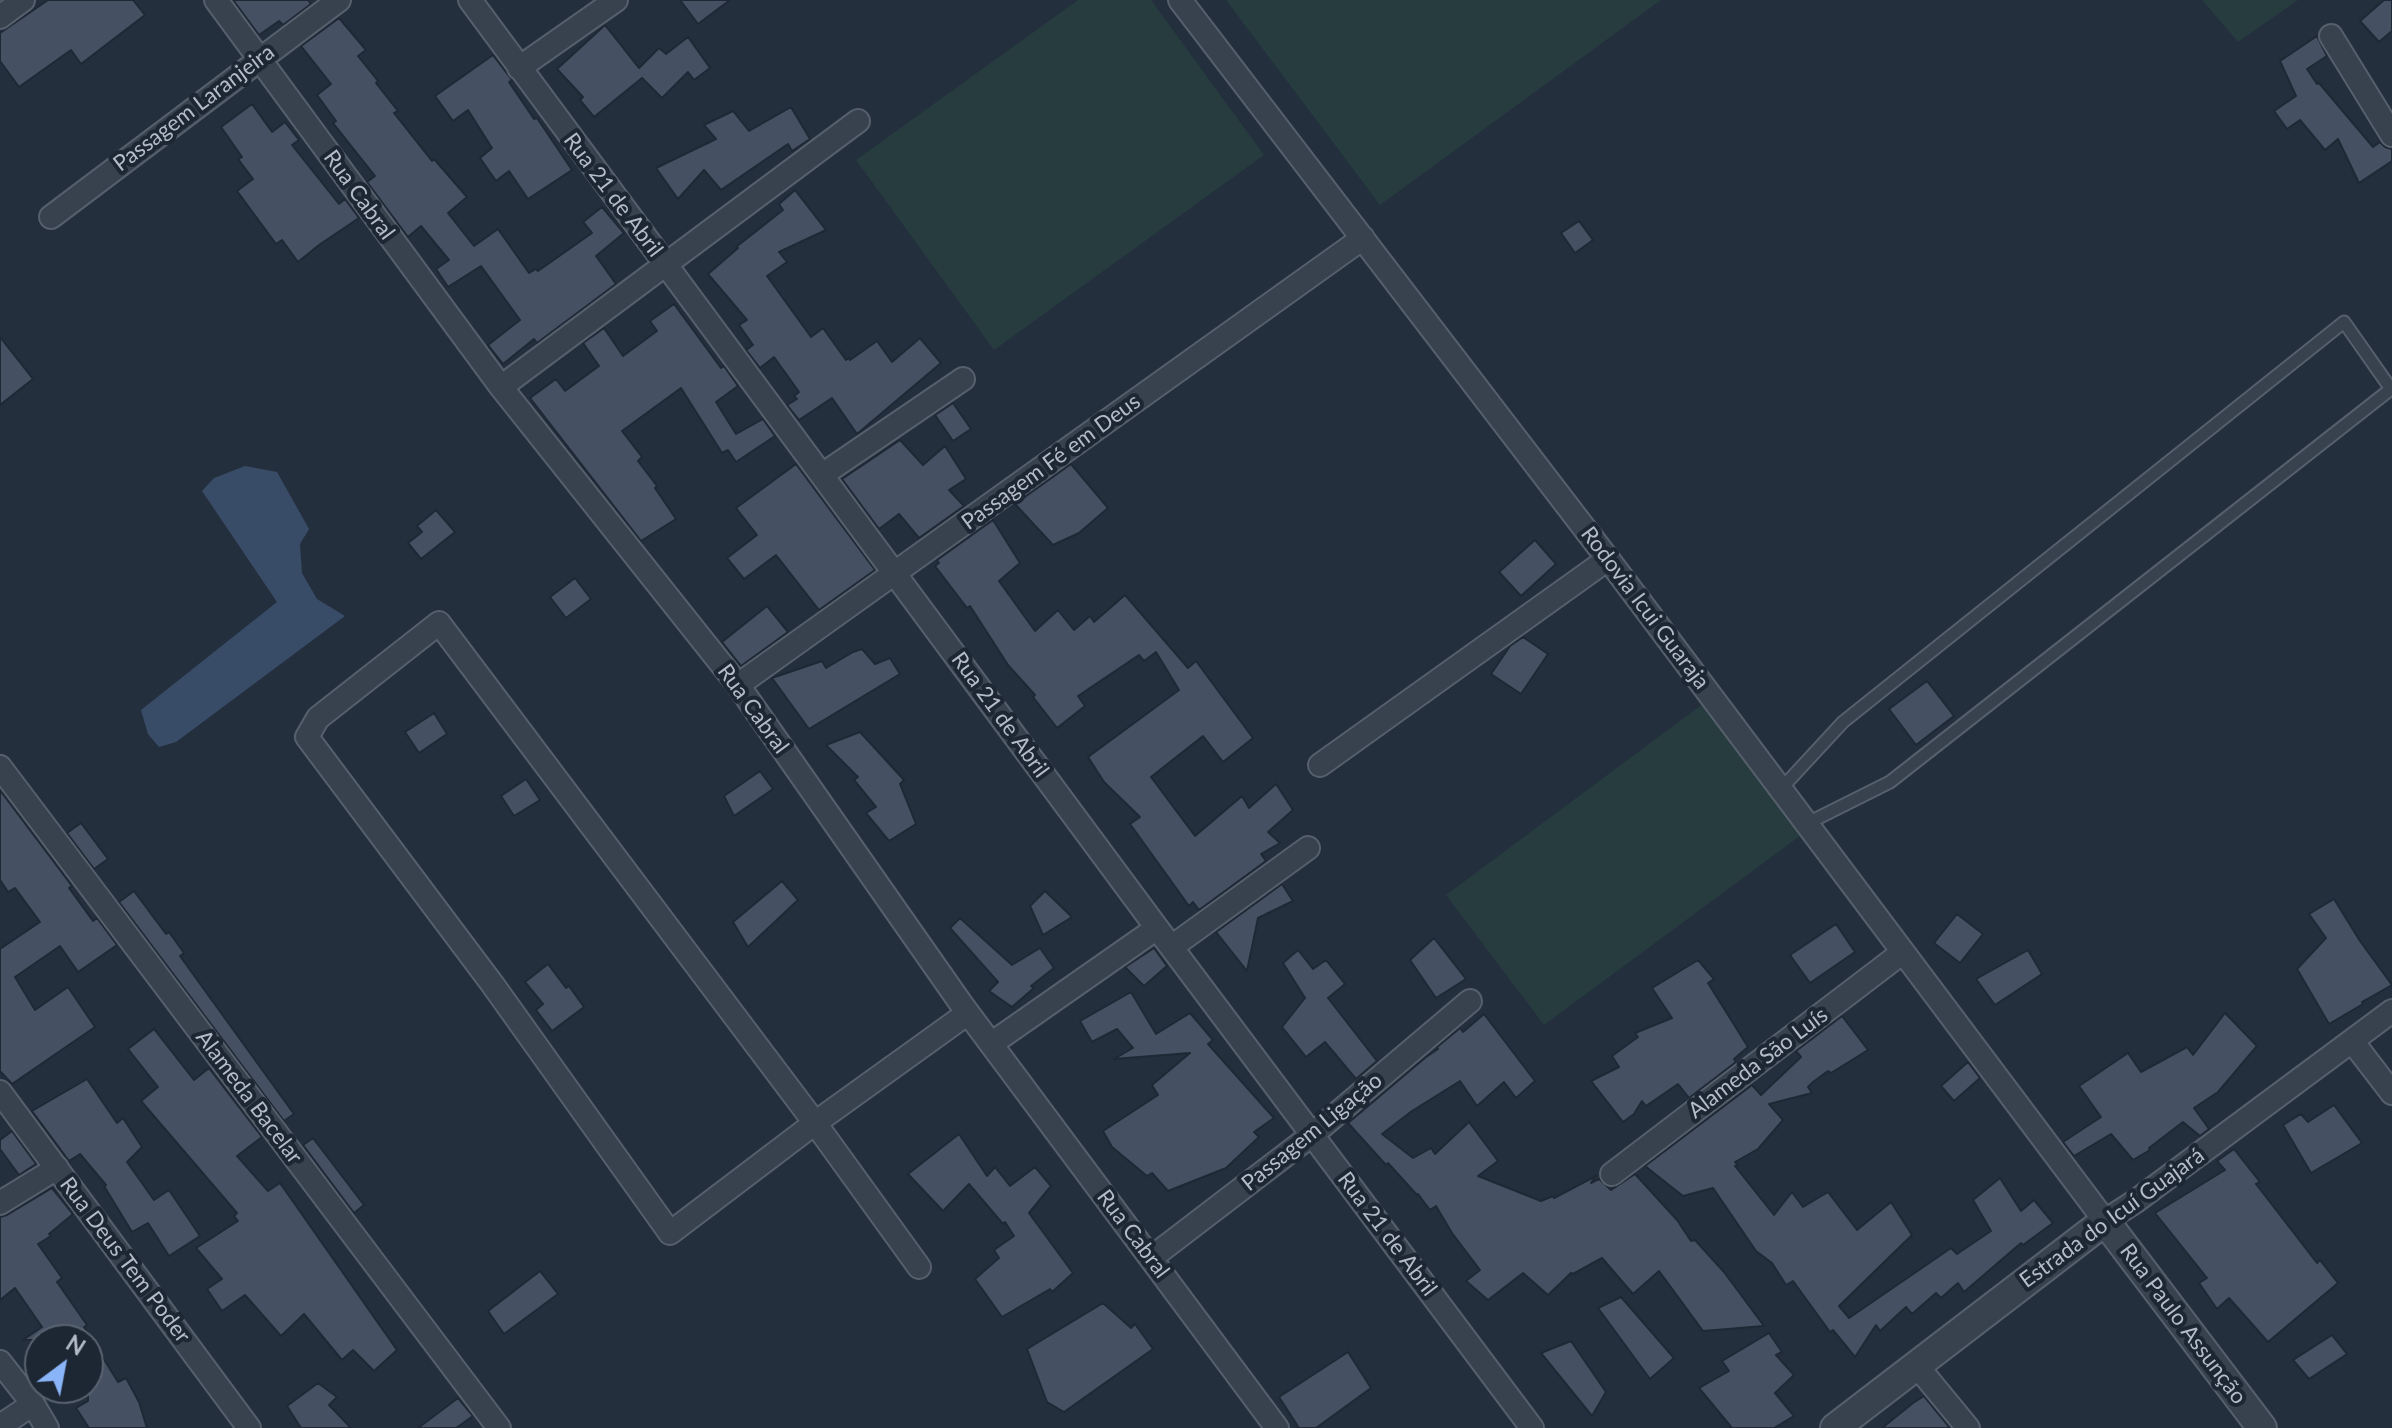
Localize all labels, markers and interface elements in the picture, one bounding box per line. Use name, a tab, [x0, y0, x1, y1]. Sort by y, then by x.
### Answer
street label: Passagem Laranjeira	[108, 39, 280, 177]
street label: Rua 21 de Abril	[558, 128, 668, 262]
street label: Rua Cabral	[318, 145, 400, 245]
street label: Passagem Fé em Deus	[956, 388, 1146, 536]
street label: Rodovia Icui Guaraja	[1575, 521, 1715, 695]
street label: Rua 21 de Abril	[946, 647, 1054, 783]
street label: Rua Cabral	[712, 659, 794, 759]
street label: Alameda São Luís	[1683, 1002, 1833, 1124]
street label: Alameda Bacelar	[190, 1025, 308, 1169]
street label: Passagem Ligação	[1236, 1067, 1388, 1197]
street label: Estrada do Icuí Guajará	[2015, 1142, 2209, 1294]
street label: Rua 21 de Abril	[1332, 1167, 1442, 1301]
street label: Rua Deus Tem Poder	[54, 1172, 196, 1348]
street label: Rua Cabral	[1091, 1184, 1175, 1284]
street label: Rua Paulo Assunção	[2114, 1239, 2252, 1409]
north arrow	[24, 1324, 104, 1404]
text: N	[62, 1329, 90, 1361]

